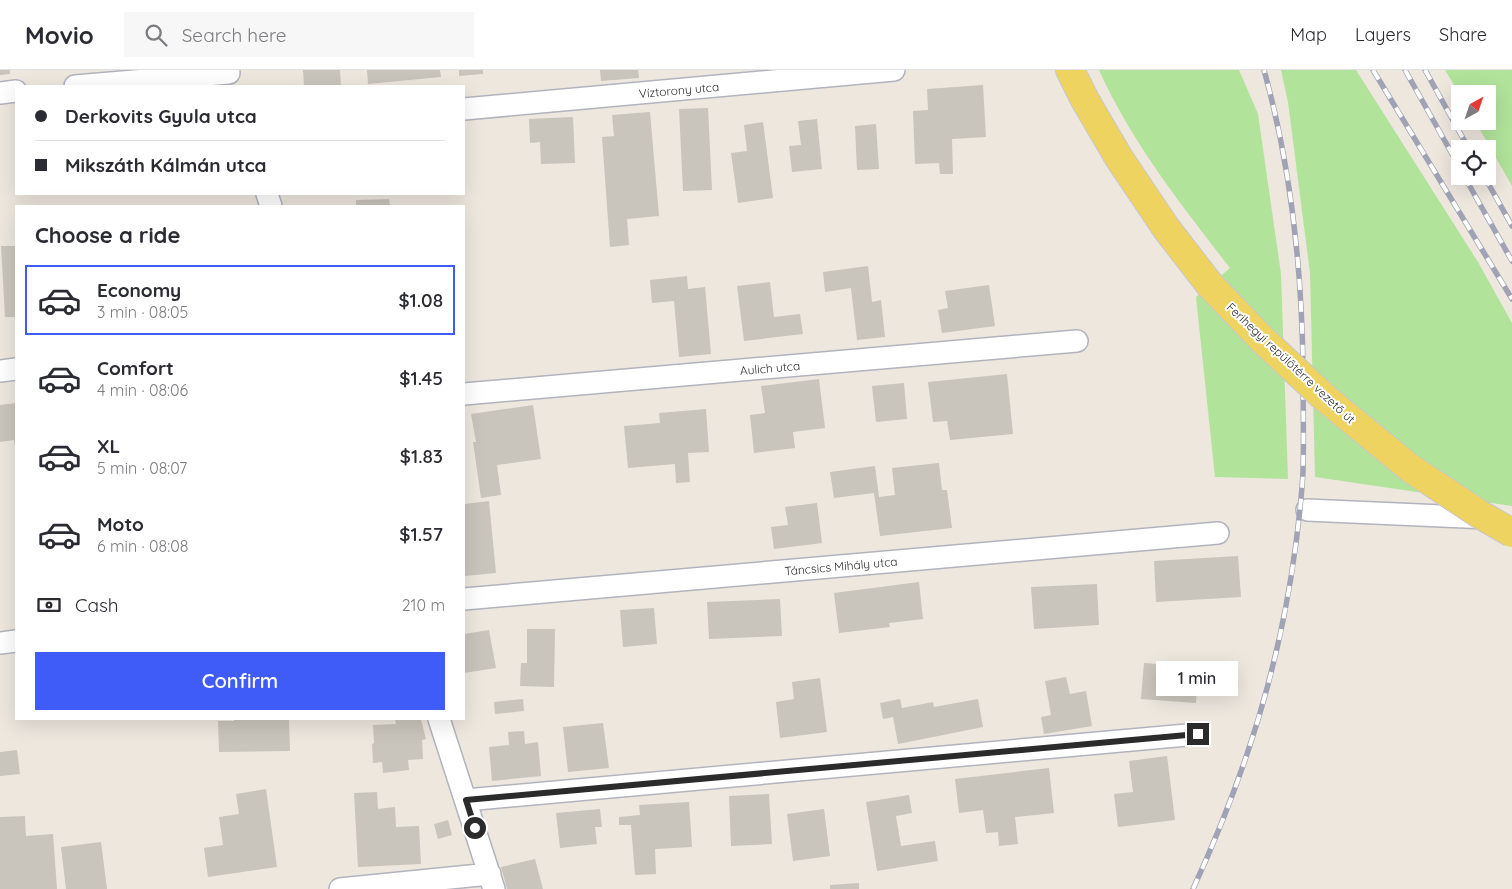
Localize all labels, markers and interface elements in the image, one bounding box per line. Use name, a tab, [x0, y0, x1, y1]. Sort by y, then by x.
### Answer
search box	[124, 12, 474, 57]
text: Movio	[25, 20, 94, 50]
icon: search	[142, 21, 170, 49]
text: Search here	[182, 23, 287, 47]
text: Map	[1290, 23, 1327, 46]
text: Layers	[1355, 23, 1411, 46]
text: Share	[1439, 23, 1487, 46]
street label: Víztorony utca	[638, 79, 720, 101]
north arrow	[1451, 85, 1496, 130]
map controls	[1451, 85, 1496, 185]
text: Derkovits Gyula utca	[65, 104, 257, 128]
button: locate	[1451, 140, 1496, 185]
text: Mikszáth Kálmán utca	[65, 153, 267, 177]
text: Choose a ride	[35, 221, 180, 249]
icon: car	[37, 278, 82, 323]
text: Economy	[97, 278, 181, 302]
text: $1.08	[398, 288, 443, 312]
street label: Ferihegyi repülőtérre vezető út	[1224, 299, 1358, 427]
text: 3 min · 08:05	[97, 302, 188, 322]
icon: car	[37, 356, 82, 401]
text: Comfort	[97, 356, 174, 380]
street label: Aulich utca	[739, 358, 801, 378]
text: $1.45	[399, 366, 443, 390]
text: 4 min · 08:06	[97, 380, 188, 400]
icon: car	[37, 434, 82, 479]
text: XL	[97, 434, 120, 458]
text: $1.83	[400, 444, 443, 468]
text: 5 min · 08:07	[97, 458, 187, 478]
icon: car	[37, 512, 82, 557]
text: Moto	[97, 512, 144, 536]
text: $1.57	[399, 522, 443, 546]
text: 6 min · 08:08	[97, 536, 188, 556]
street label: Táncsics Mihály utca	[784, 554, 898, 578]
icon: cash	[35, 591, 63, 619]
text: Cash	[75, 593, 119, 617]
text: 210 m	[402, 595, 445, 615]
button: Confirm	[35, 652, 445, 710]
callout: 1 min	[1157, 662, 1239, 696]
text: 1 min	[1178, 668, 1216, 688]
route end	[1187, 723, 1209, 745]
route start	[464, 817, 486, 839]

